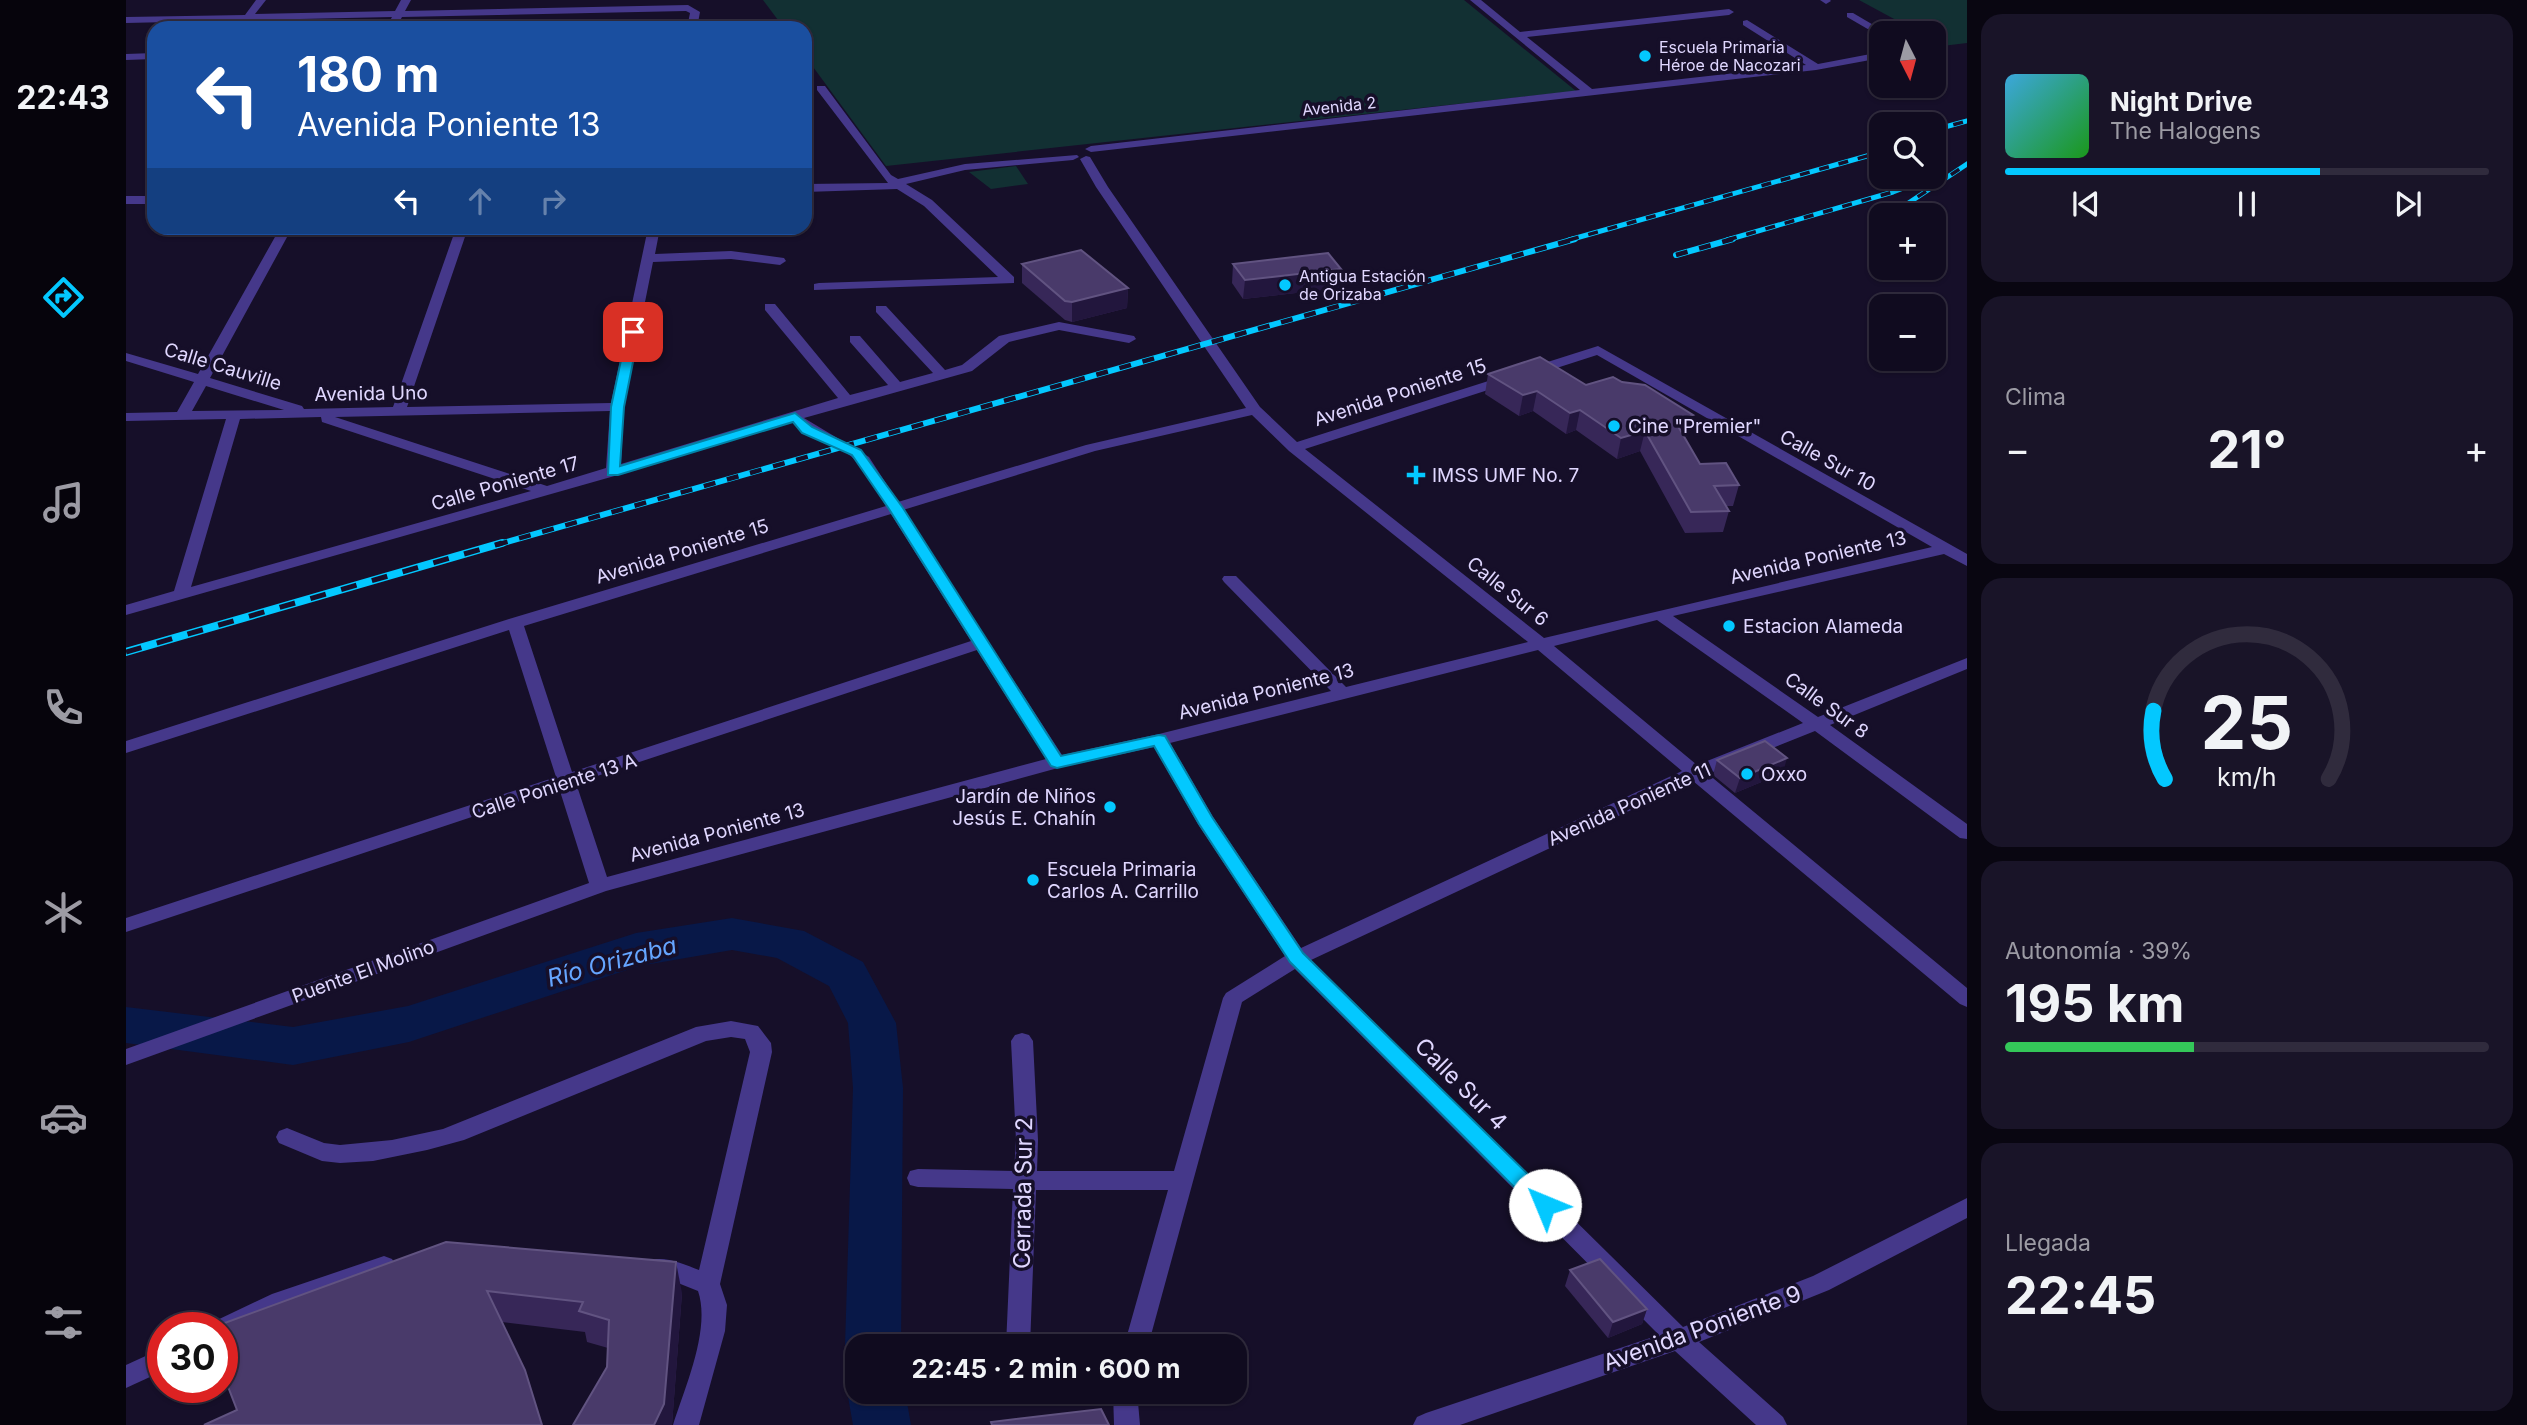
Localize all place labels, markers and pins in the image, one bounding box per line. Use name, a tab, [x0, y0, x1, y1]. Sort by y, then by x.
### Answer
place label: Escuela Primaria Héroe de Nacozari	[1659, 37, 1801, 75]
marker: Escuela Primaria Héroe de Nacozari	[1637, 48, 1653, 64]
place label: Antigua Estación de Orizaba	[1299, 266, 1426, 304]
marker: Antigua Estación de Orizaba	[1277, 277, 1293, 293]
pin	[603, 302, 663, 362]
place label: Cine "Premier"	[1628, 415, 1761, 438]
marker: Cine "Premier"	[1606, 418, 1622, 434]
place label: IMSS UMF No. 7	[1432, 464, 1579, 487]
marker: IMSS UMF No. 7	[1406, 465, 1426, 485]
place label: Estacion Alameda	[1743, 615, 1903, 638]
marker: Estacion Alameda	[1721, 618, 1737, 634]
place label: Oxxo	[1761, 763, 1807, 786]
marker: Oxxo	[1739, 766, 1755, 782]
place label: Jardín de Niños Jesús E. Chahín	[952, 785, 1096, 830]
marker: Jardín de Niños Jesús E. Chahín	[1102, 799, 1118, 815]
place label: Escuela Primaria Carlos A. Carrillo	[1047, 858, 1199, 903]
marker: Escuela Primaria Carlos A. Carrillo	[1025, 872, 1041, 888]

